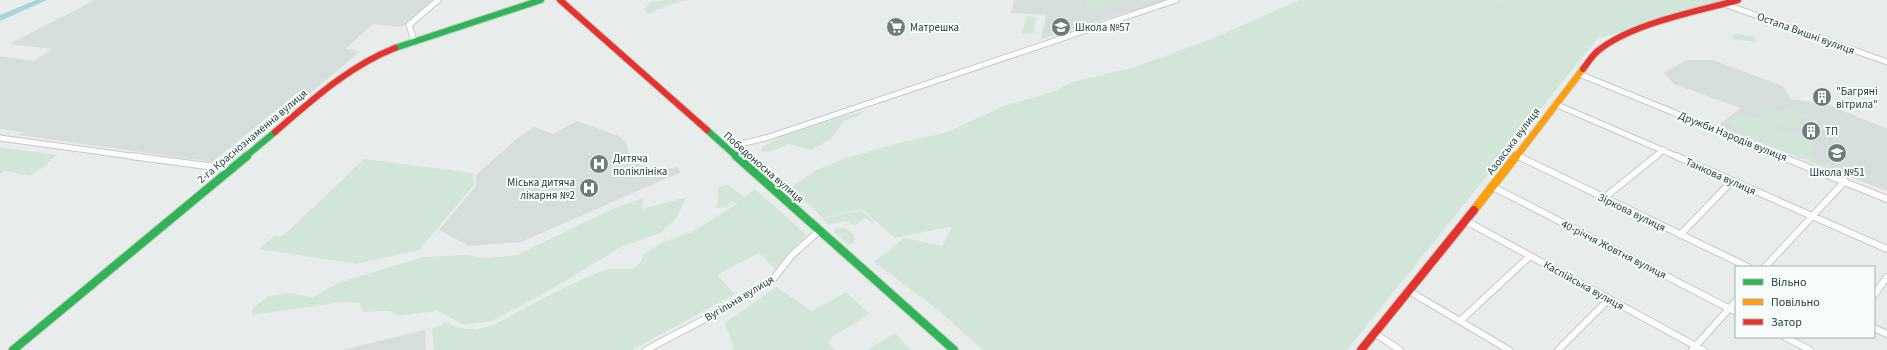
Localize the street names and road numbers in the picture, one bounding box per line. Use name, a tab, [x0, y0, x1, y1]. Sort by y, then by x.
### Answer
street label: Остапа Вишні вулиця	[1755, 9, 1857, 58]
street label: 2-га Краснознаменна вулиця	[194, 86, 311, 187]
street label: Азовська вулиця	[1483, 105, 1544, 178]
street label: Дружби Народів вулиця	[1676, 108, 1789, 165]
street label: Победоносна вулиця	[720, 128, 807, 206]
street label: Танкова вулиця	[1683, 154, 1758, 199]
street label: Зіркова вулиця	[1595, 190, 1668, 235]
street label: 40-річчя Жовтня вулиця	[1559, 216, 1669, 283]
street label: Каспійська вулиця	[1541, 257, 1627, 314]
street label: Вугільна вулиця	[702, 272, 777, 325]

